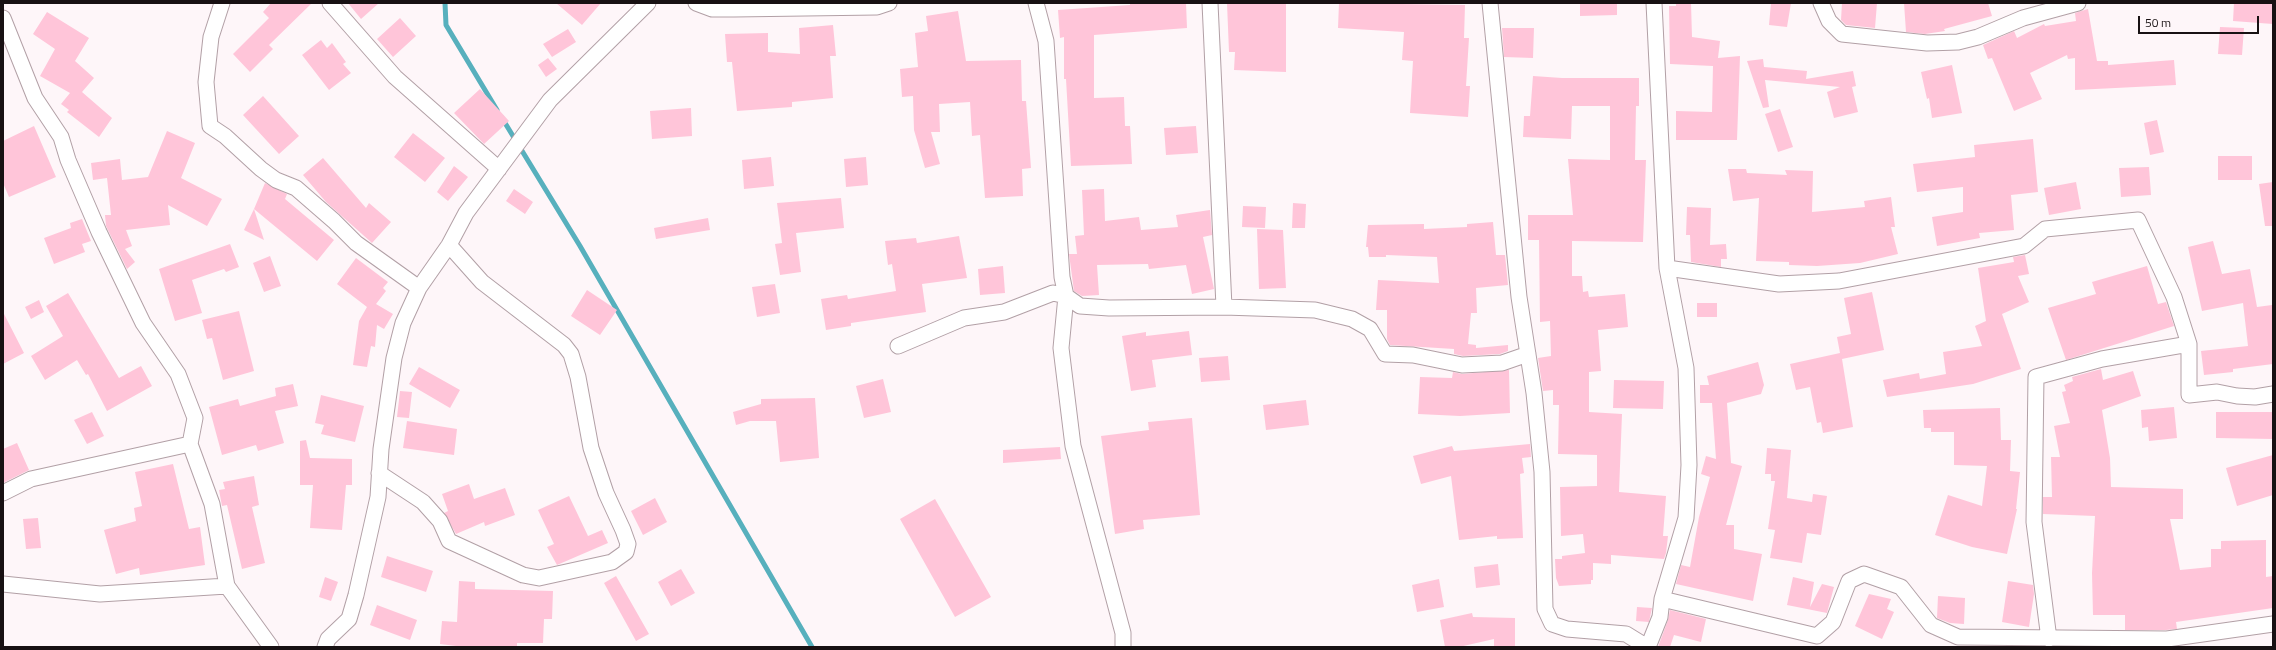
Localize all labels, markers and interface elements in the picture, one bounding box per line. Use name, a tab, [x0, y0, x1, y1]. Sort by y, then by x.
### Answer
scale bar	[2140, 8, 2261, 34]
text: 50 m	[2145, 13, 2171, 32]

